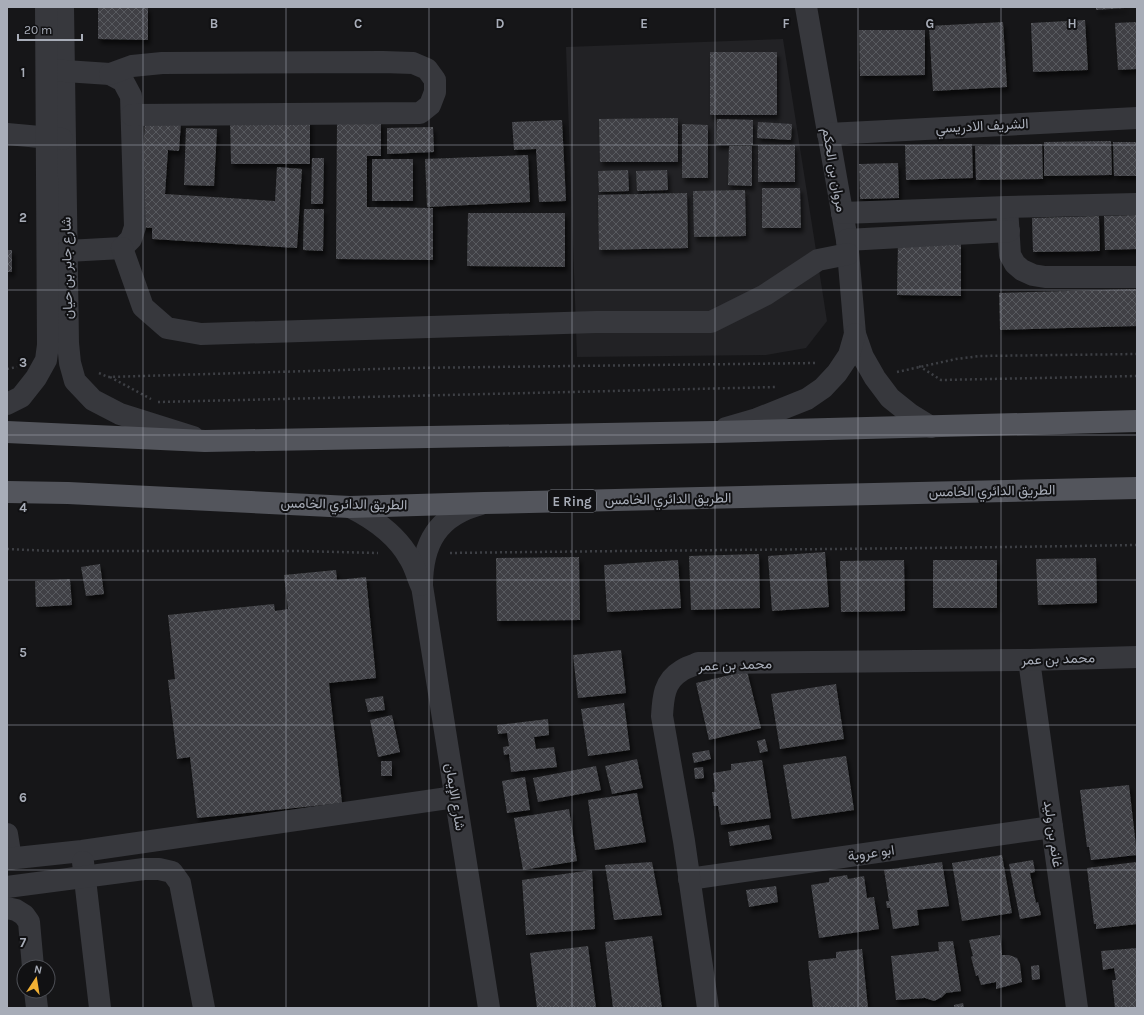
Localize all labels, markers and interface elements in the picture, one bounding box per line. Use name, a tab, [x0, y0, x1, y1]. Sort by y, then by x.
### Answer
scale bar	[18, 16, 82, 42]
text: B	[210, 16, 218, 31]
text: C	[354, 16, 362, 31]
text: D	[496, 16, 505, 31]
text: E	[640, 16, 648, 31]
text: F	[782, 16, 790, 31]
text: G	[926, 16, 934, 31]
text: H	[1067, 16, 1077, 31]
text: 20 m	[24, 23, 52, 37]
text: 1	[21, 65, 25, 80]
street label: الشريف الادريسي	[935, 115, 1029, 140]
street label: مروان بن الحكم	[818, 127, 850, 213]
text: 2	[19, 210, 27, 225]
street label: شارع جابر بن حيان	[58, 217, 78, 319]
text: 3	[19, 355, 27, 370]
street label: الطريق الدائري الخامس	[928, 481, 1056, 504]
street label: الطريق الدائري الخامس	[604, 489, 732, 512]
road number: E Ring	[548, 490, 596, 512]
street label: الطريق الدائري الخامس	[280, 494, 408, 517]
text: 4	[19, 500, 27, 515]
text: 5	[19, 645, 27, 660]
street label: محمد بن عمر	[1020, 649, 1095, 669]
street label: محمد بن عمر	[697, 655, 772, 675]
street label: شارع الإيمان	[439, 762, 469, 832]
text: 6	[19, 790, 27, 805]
street label: غانم بن وليد	[1040, 799, 1066, 869]
street label: ابو عروبة	[847, 841, 895, 865]
text: 7	[20, 935, 27, 950]
north arrow	[16, 959, 56, 999]
text: N	[33, 963, 43, 977]

